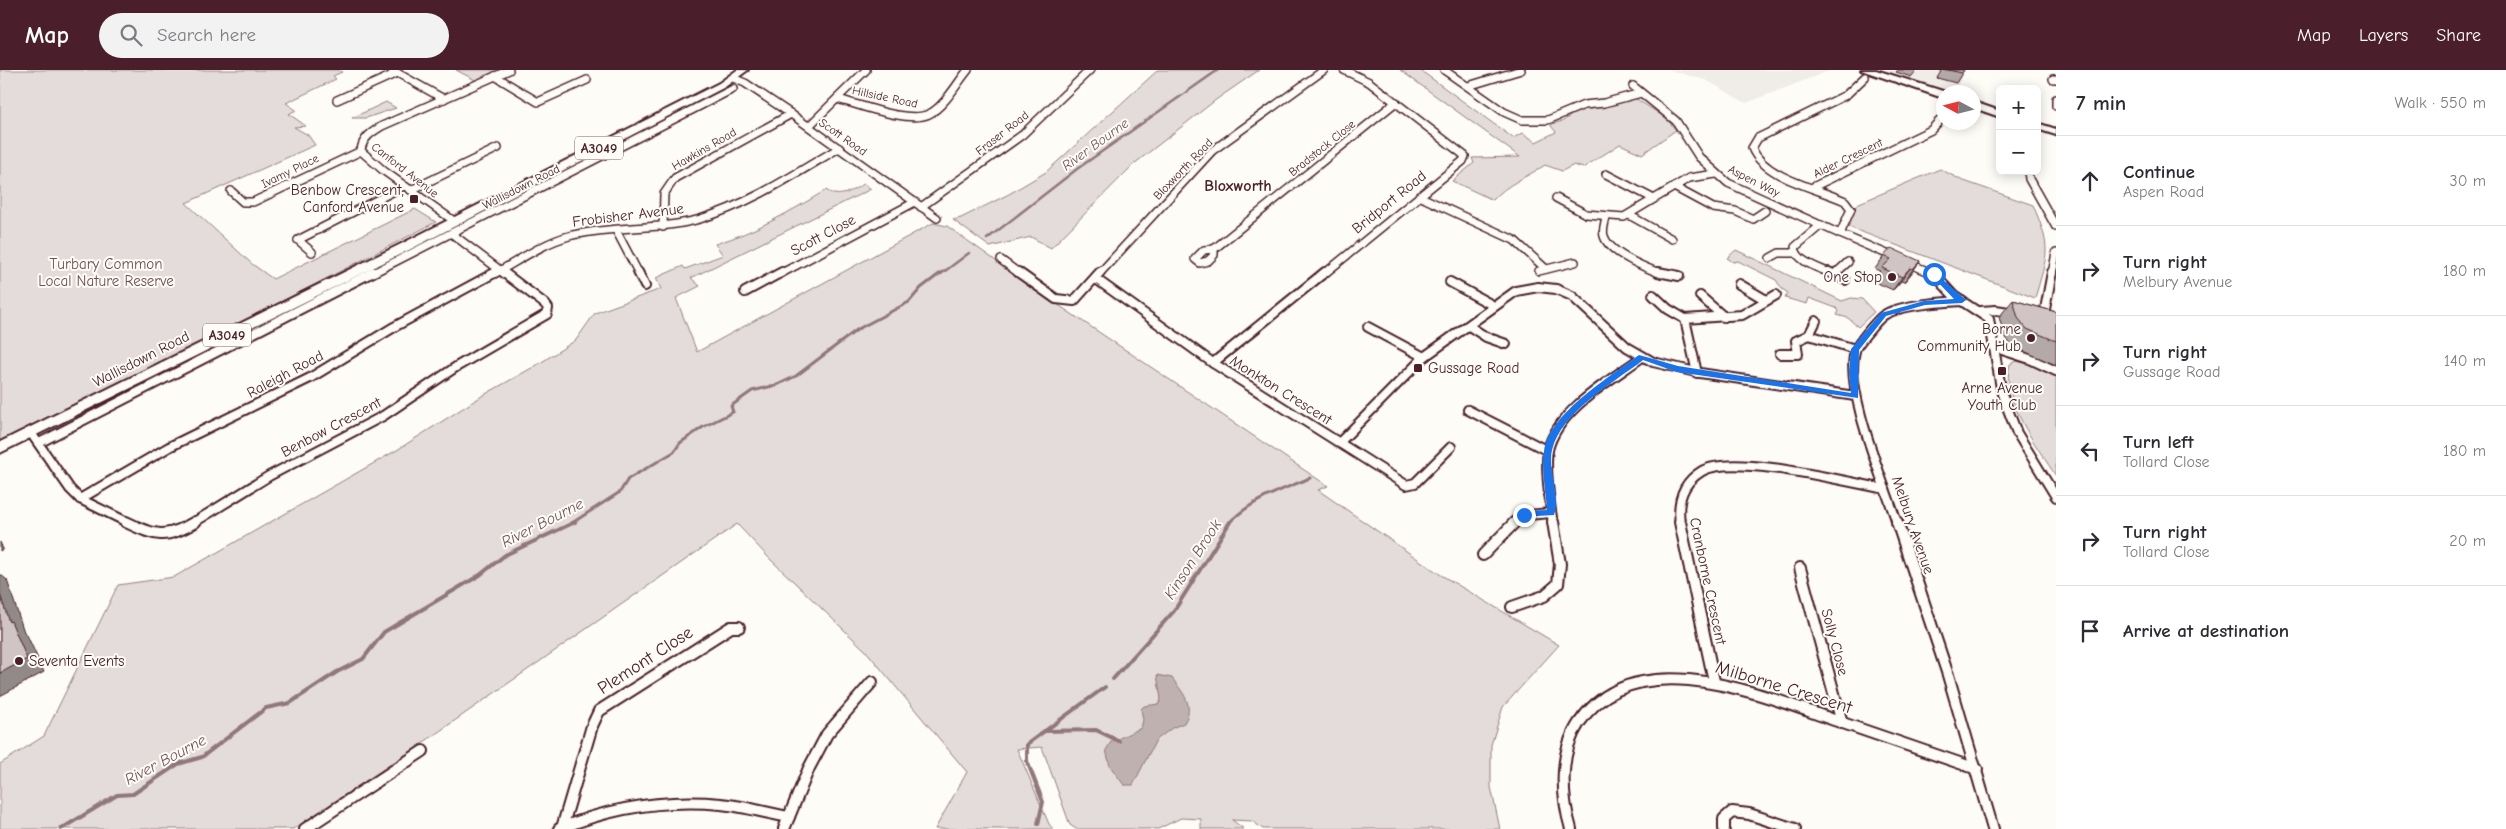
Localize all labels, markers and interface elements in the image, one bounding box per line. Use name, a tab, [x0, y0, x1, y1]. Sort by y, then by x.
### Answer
search box	[99, 13, 449, 58]
text: Map	[25, 21, 69, 49]
icon: search	[117, 21, 145, 49]
text: Search here	[157, 24, 256, 46]
text: Map	[2297, 25, 2331, 46]
text: Layers	[2359, 25, 2408, 46]
text: Share	[2436, 25, 2481, 46]
street label: Hillside Road	[851, 83, 919, 111]
north arrow	[1936, 85, 1981, 130]
map controls	[1996, 85, 2041, 175]
button: +	[1996, 85, 2041, 130]
text: 7 min	[2076, 91, 2126, 115]
text: Walk · 550 m	[2395, 94, 2486, 112]
street label: Fraser Road	[973, 108, 1031, 158]
water label: River Bourne	[1059, 114, 1132, 174]
street label: Scott Road	[816, 115, 870, 159]
street label: Bradstock Close	[1286, 117, 1358, 179]
street label: Hawkins Road	[669, 125, 739, 173]
button: −	[1996, 130, 2041, 175]
street label: Bloxworth Road	[1150, 135, 1216, 203]
street label: Alder Crescent	[1811, 135, 1885, 181]
road number: A3049	[575, 136, 623, 160]
street label: Canford Avenue	[369, 140, 441, 200]
street label: Ivamy Place	[259, 151, 321, 191]
street label: Wallisdown Road	[480, 161, 562, 213]
text: Continue	[2123, 161, 2195, 183]
street label: Aspen Way	[1726, 162, 1783, 200]
street label: Bridport Road	[1348, 167, 1430, 237]
icon: ahead	[2076, 167, 2104, 195]
text: 30 m	[2450, 172, 2486, 190]
district label: Bloxworth	[1204, 177, 1272, 195]
place label: Benbow Crescent, Canford Avenue	[291, 181, 404, 216]
text: Aspen Road	[2123, 183, 2204, 201]
marker: Benbow Crescent, Canford Avenue	[408, 193, 420, 205]
street label: Frobisher Avenue	[571, 199, 685, 231]
street label: Scott Close	[787, 210, 859, 260]
text: Turn right	[2123, 251, 2207, 273]
park label: Turbary Common Local Nature Reserve	[38, 255, 174, 290]
icon: right	[2076, 257, 2104, 285]
text: 180 m	[2443, 262, 2486, 280]
route start	[1923, 263, 1946, 286]
place label: One Stop	[1823, 268, 1882, 286]
marker: One Stop	[1886, 271, 1898, 283]
text: Melbury Avenue	[2123, 273, 2232, 291]
place label: Borne Community Hub	[1917, 320, 2021, 355]
road number: A3049	[203, 324, 251, 346]
street label: Wallisdown Road	[90, 327, 192, 391]
marker: Borne Community Hub	[2025, 332, 2037, 344]
text: Turn right	[2123, 341, 2207, 363]
street label: Raleigh Road	[244, 346, 326, 402]
icon: right	[2076, 347, 2104, 375]
street label: Monkton Crescent	[1227, 351, 1336, 429]
text: 140 m	[2444, 352, 2486, 370]
place label: Gussage Road	[1428, 359, 1519, 377]
marker: Gussage Road	[1412, 362, 1424, 374]
text: Gussage Road	[2123, 363, 2221, 381]
marker: Arne Avenue Youth Club	[1996, 365, 2008, 377]
place label: Arne Avenue Youth Club	[1961, 379, 2043, 414]
street label: Benbow Crescent	[278, 393, 385, 461]
text: Turn left	[2123, 431, 2194, 453]
icon: left	[2076, 437, 2104, 465]
text: 180 m	[2443, 442, 2486, 460]
text: Tollard Close	[2123, 453, 2210, 471]
street label: Melbury Avenue	[1888, 474, 1938, 577]
water label: River Bourne	[498, 495, 586, 551]
route end	[1513, 504, 1536, 527]
water label: Kinson Brook	[1160, 516, 1225, 603]
street label: Cranborne Crescent	[1686, 516, 1730, 647]
text: Turn right	[2123, 521, 2207, 543]
icon: right	[2076, 527, 2104, 555]
text: 20 m	[2449, 532, 2486, 550]
text: Tollard Close	[2123, 543, 2210, 561]
street label: Solly Close	[1817, 607, 1853, 678]
icon: arrive	[2076, 617, 2104, 645]
text: Arrive at destination	[2123, 620, 2289, 642]
street label: Plemont Close	[594, 622, 697, 699]
place label: Seventa Events	[29, 652, 125, 670]
marker: Seventa Events	[13, 655, 25, 667]
street label: Milborne Crescent	[1713, 657, 1855, 718]
water label: River Bourne	[122, 731, 209, 789]

